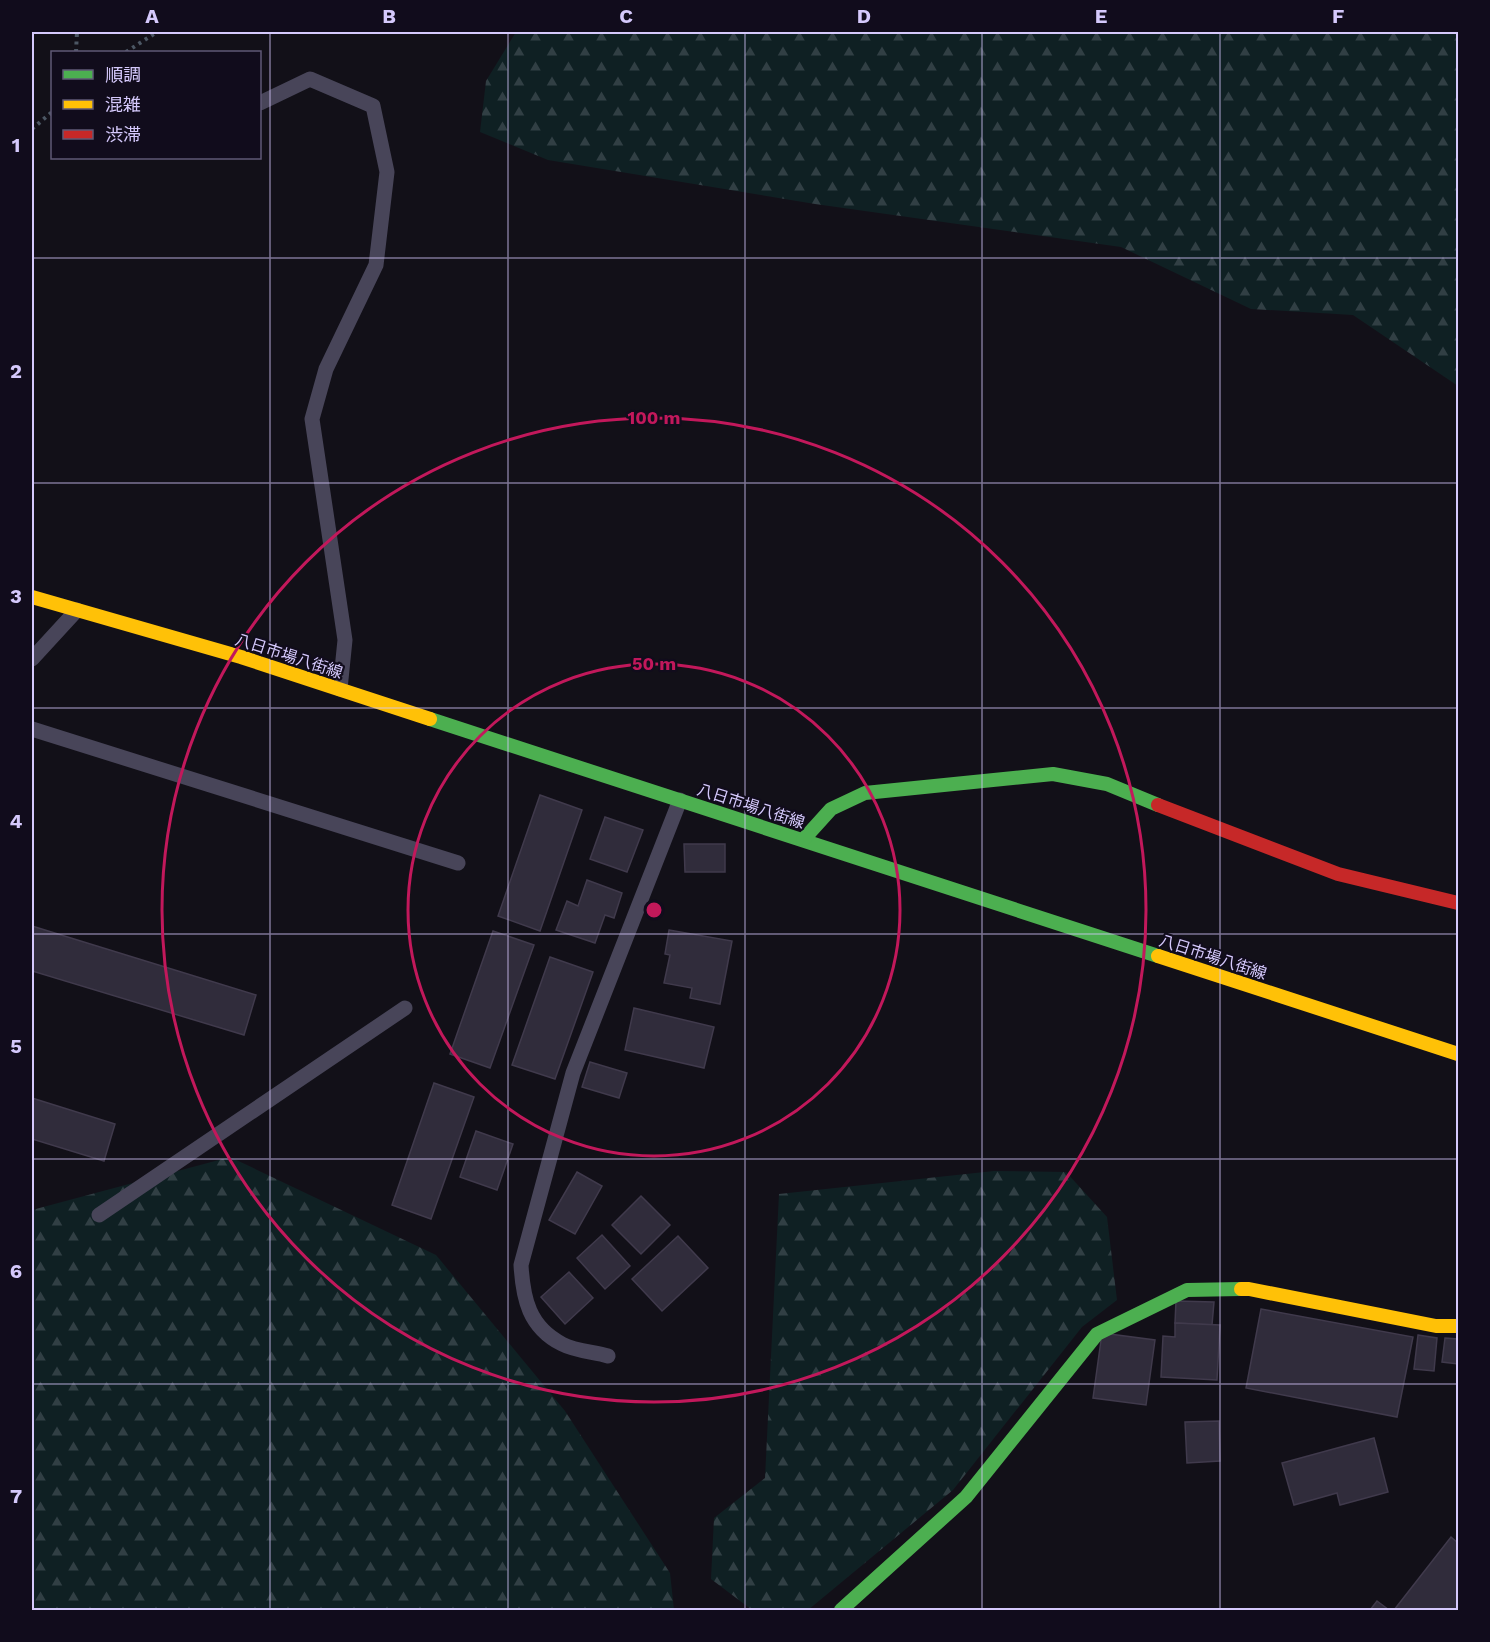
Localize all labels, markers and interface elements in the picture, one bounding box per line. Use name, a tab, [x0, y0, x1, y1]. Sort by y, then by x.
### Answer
text: A	[145, 4, 159, 28]
text: B	[382, 4, 396, 28]
text: C	[619, 4, 633, 28]
text: D	[857, 4, 871, 28]
text: E	[1095, 4, 1107, 28]
text: F	[1332, 4, 1344, 28]
legend	[51, 51, 261, 159]
text: 順調	[105, 64, 141, 85]
text: 混雑	[105, 94, 141, 115]
text: 渋滞	[105, 124, 141, 145]
text: 1	[12, 133, 20, 157]
text: 2	[10, 359, 22, 383]
text: 100 m	[627, 407, 681, 428]
text: 3	[10, 584, 22, 608]
street label: 八日市場八街線	[233, 630, 345, 682]
text: 50 m	[632, 653, 676, 674]
street label: 八日市場八街線	[695, 780, 807, 832]
text: 4	[10, 809, 23, 833]
centre of rings	[644, 900, 664, 920]
street label: 八日市場八街線	[1157, 931, 1269, 983]
text: 5	[10, 1034, 22, 1058]
text: 6	[10, 1259, 22, 1283]
text: 7	[10, 1484, 22, 1508]

